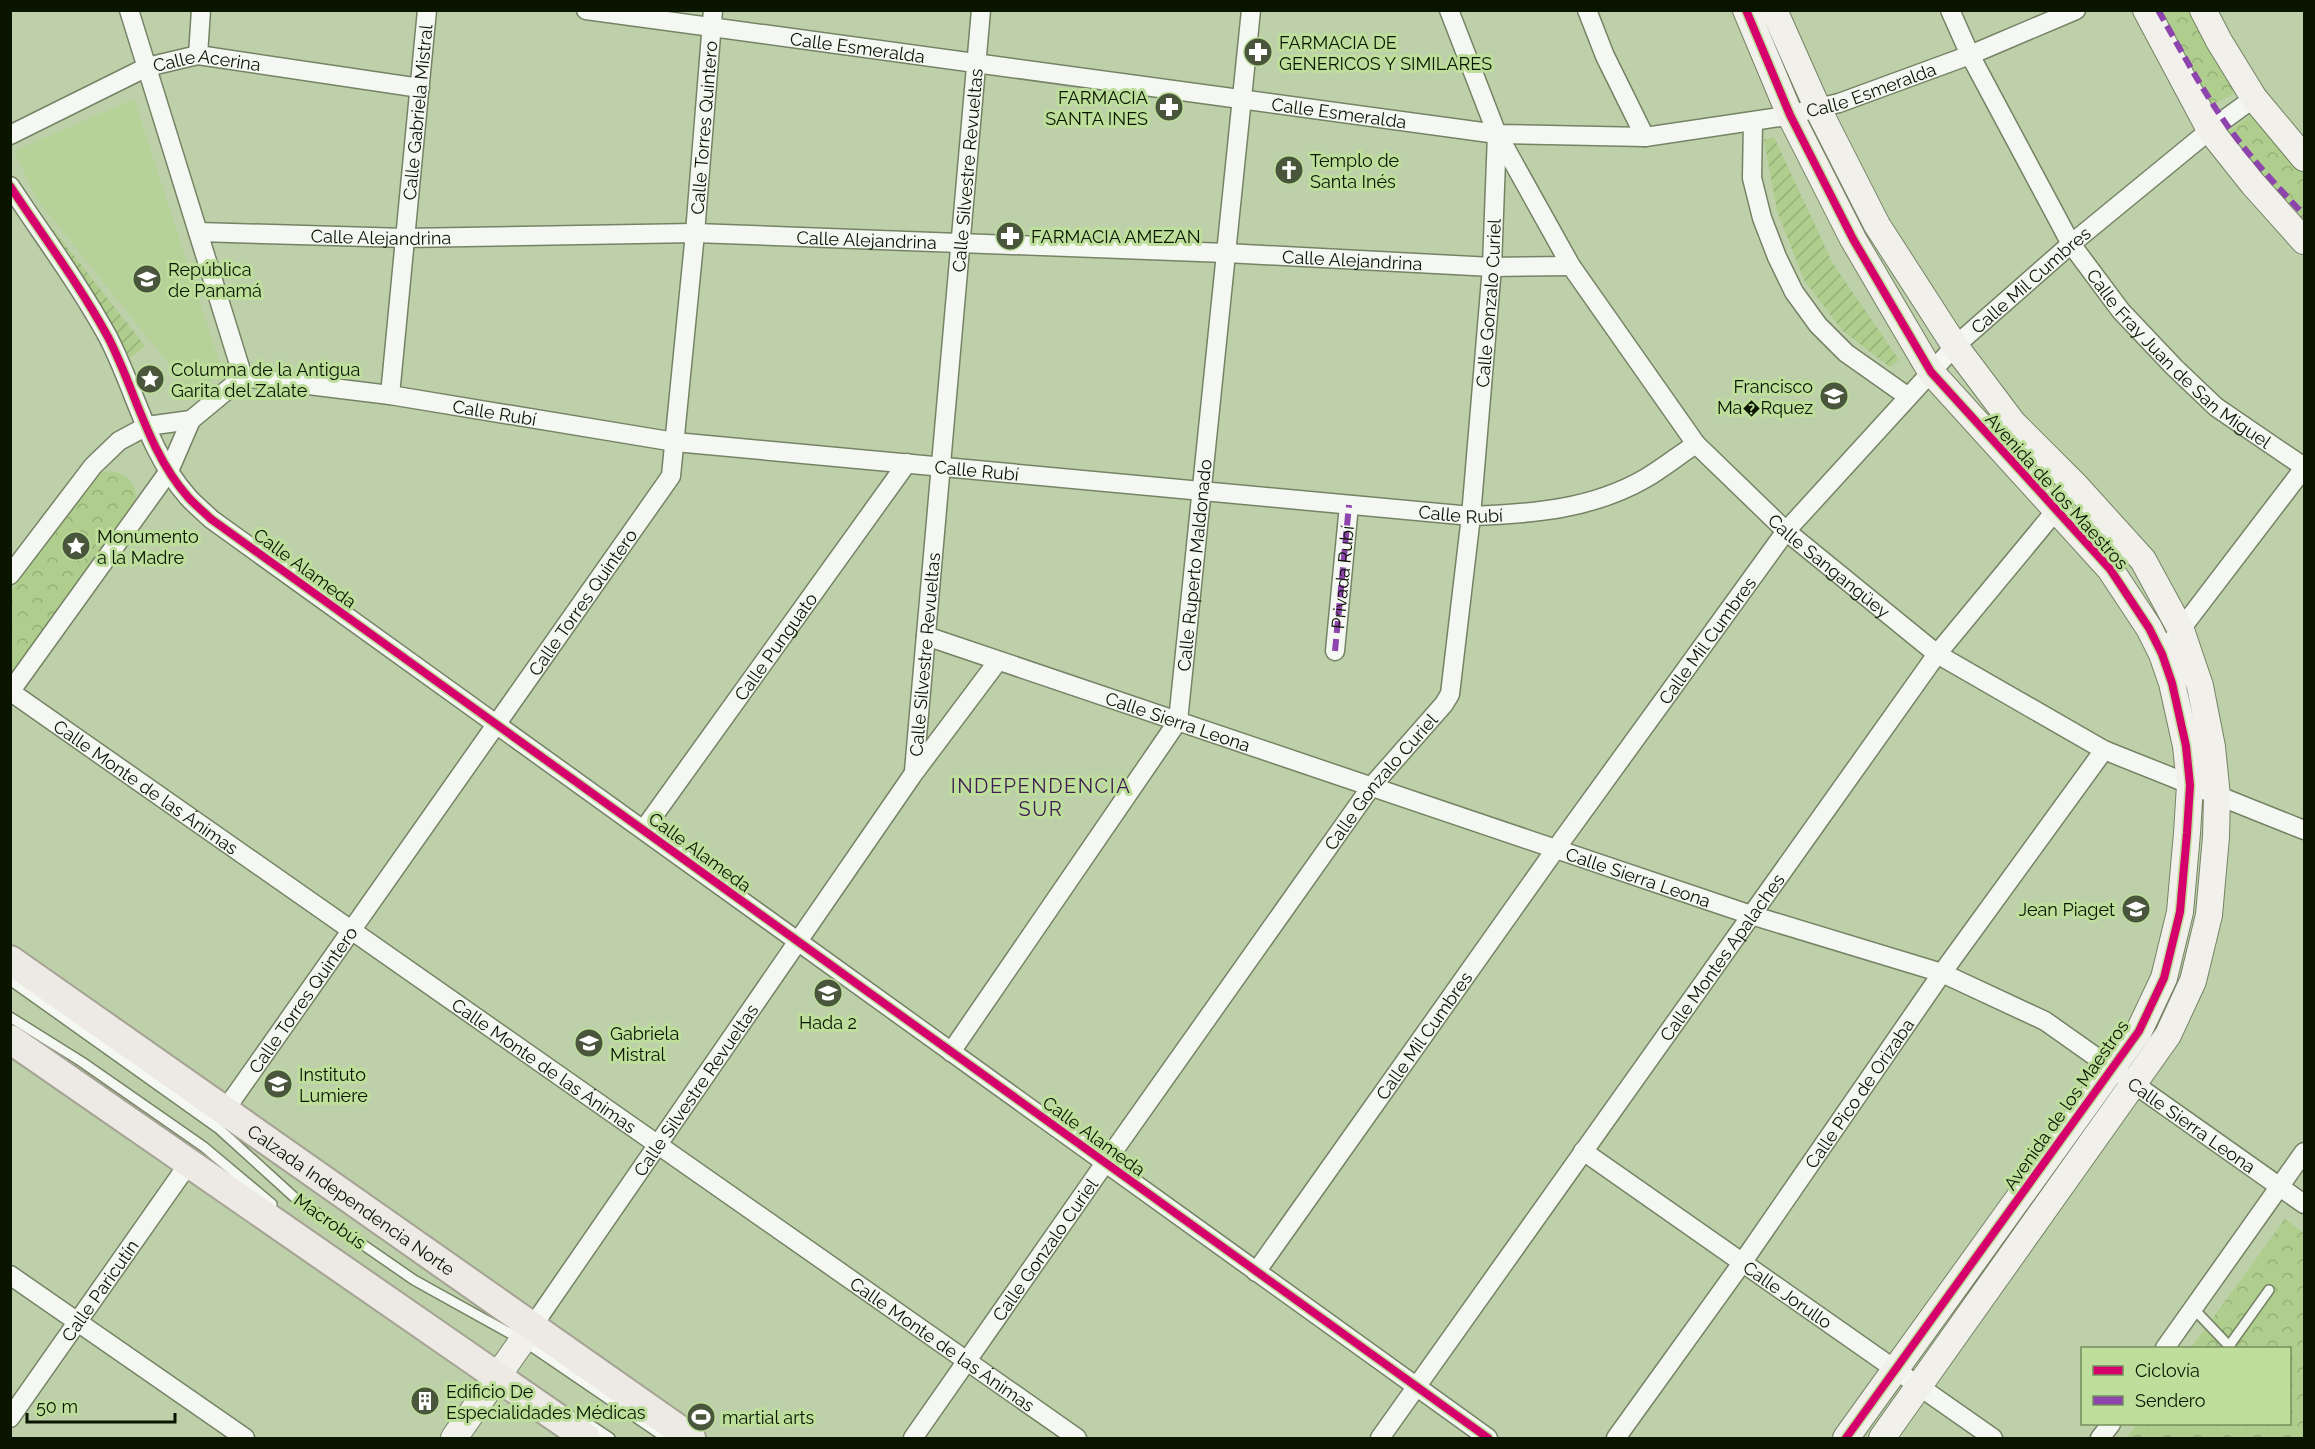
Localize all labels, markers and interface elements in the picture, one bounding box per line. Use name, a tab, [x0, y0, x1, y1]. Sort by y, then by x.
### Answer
street label: Calle Gabriela Mistral	[398, 23, 436, 201]
street label: Calle Esmeralda	[789, 27, 926, 67]
place label: FARMACIA DE GENERICOS Y SIMILARES	[1279, 32, 1492, 74]
pharmacy icon: FARMACIA DE GENERICOS Y SIMILARES	[1242, 36, 1274, 68]
street label: Calle Torres Quintero	[686, 40, 721, 215]
street label: Calle Acerina	[151, 45, 262, 76]
street label: Calle Esmeralda	[1804, 58, 1939, 121]
street label: Calle Silvestre Revueltas	[947, 67, 986, 273]
place label: FARMACIA SANTA INES	[1045, 87, 1148, 129]
pharmacy icon: FARMACIA SANTA INES	[1153, 91, 1185, 123]
street label: Calle Esmeralda	[1270, 93, 1408, 132]
place label: Templo de Santa Inés	[1310, 150, 1400, 192]
church icon: Templo de Santa Inés	[1273, 154, 1305, 186]
street label: Calle Gonzalo Curiel	[1471, 218, 1504, 388]
pharmacy icon: FARMACIA AMEZAN	[994, 220, 1026, 252]
street label: Calle Mil Cumbres	[1966, 222, 2095, 338]
street label: Calle Alejandrina	[310, 225, 451, 249]
street label: Calle Alejandrina	[796, 226, 937, 253]
place label: FARMACIA AMEZAN	[1031, 226, 1201, 247]
street label: Calle Alejandrina	[1282, 245, 1423, 274]
place label: República de Panamá	[168, 259, 262, 301]
school or university icon: República de Panamá	[131, 263, 163, 295]
street label: Calle Fray Juan de San Miguel	[2083, 265, 2275, 452]
place label: Columna de la Antigua Garita del Zalate	[171, 359, 360, 401]
place icon: Columna de la Antigua Garita del Zalate	[134, 363, 166, 395]
place label: Francisco Ma�Rquez	[1717, 376, 1813, 418]
school or university icon: Francisco Ma�Rquez	[1818, 380, 1850, 412]
street label: Calle Rubí	[451, 395, 538, 429]
street label: Avenida de los Maestros	[1981, 409, 2133, 574]
street label: Calle Rubí	[934, 456, 1020, 484]
street label: Calle Ruperto Maldonado	[1173, 458, 1215, 672]
street label: Calle Rubí	[1418, 501, 1504, 527]
street label: Calle Sangangüey	[1764, 509, 1895, 622]
street label: Calle Alameda	[250, 524, 360, 612]
street label: Calle Torres Quintero	[524, 525, 641, 679]
street label: Privada Rubí	[1327, 525, 1357, 630]
place label: Monumento a la Madre	[97, 526, 199, 568]
place icon: Monumento a la Madre	[60, 530, 92, 562]
street label: Calle Silvestre Revueltas	[905, 551, 944, 757]
street label: Calle Mil Cumbres	[1654, 572, 1760, 708]
street label: Calle Punguato	[730, 588, 821, 704]
street label: Calle Sierra Leona	[1103, 687, 1253, 755]
street label: Calle Gonzalo Curiel	[1319, 709, 1441, 854]
street label: Calle Monte de las Ánimas	[50, 715, 243, 859]
district label: INDEPENDENCIA SUR	[951, 774, 1131, 821]
street label: Calle Alameda	[645, 808, 755, 896]
street label: Calle Sierra Leona	[1563, 843, 1714, 911]
street label: Calle Montes Apalaches	[1655, 869, 1789, 1045]
school or university icon: Jean Piaget	[2120, 893, 2152, 925]
place label: Jean Piaget	[2018, 899, 2115, 920]
street label: Calle Torres Quintero	[244, 922, 362, 1077]
street label: Calle Mil Cumbres	[1371, 967, 1476, 1103]
school or university icon: Hada 2	[812, 977, 844, 1009]
street label: Calle Monte de las Ánimas	[448, 993, 641, 1137]
street label: Calle Silvestre Revueltas	[629, 999, 762, 1180]
place label: Hada 2	[799, 1012, 857, 1033]
street label: Calle Pico de Orizaba	[1800, 1014, 1918, 1172]
street label: Avenida de los Maestros	[1999, 1016, 2133, 1194]
place label: Gabriela Mistral	[610, 1023, 679, 1065]
school or university icon: Gabriela Mistral	[573, 1027, 605, 1059]
place label: Instituto Lumiere	[299, 1064, 368, 1106]
school or university icon: Instituto Lumiere	[262, 1068, 294, 1100]
street label: Calle Sierra Leona	[2124, 1072, 2260, 1177]
street label: Calle Alameda	[1039, 1092, 1149, 1180]
street label: Calzada Independencia Norte	[244, 1120, 459, 1280]
street label: Calle Gonzalo Curiel	[988, 1174, 1102, 1325]
street label: Macrobús	[290, 1189, 370, 1253]
street label: Calle Paricutín	[57, 1235, 143, 1345]
street label: Calle Jorullo	[1739, 1256, 1836, 1333]
street label: Calle Monte de las Ánimas	[846, 1272, 1039, 1416]
legend	[2081, 1347, 2291, 1425]
text: Ciclovía	[2135, 1360, 2200, 1381]
place label: Edificio De Especialidades Médicas	[446, 1381, 646, 1423]
building icon: Edificio De Especialidades Médicas	[409, 1385, 441, 1417]
scale bar	[27, 1386, 176, 1424]
text: Sendero	[2135, 1390, 2206, 1411]
text: 50 m	[36, 1396, 78, 1417]
sports icon: martial arts	[685, 1401, 717, 1433]
place label: martial arts	[722, 1407, 815, 1428]

